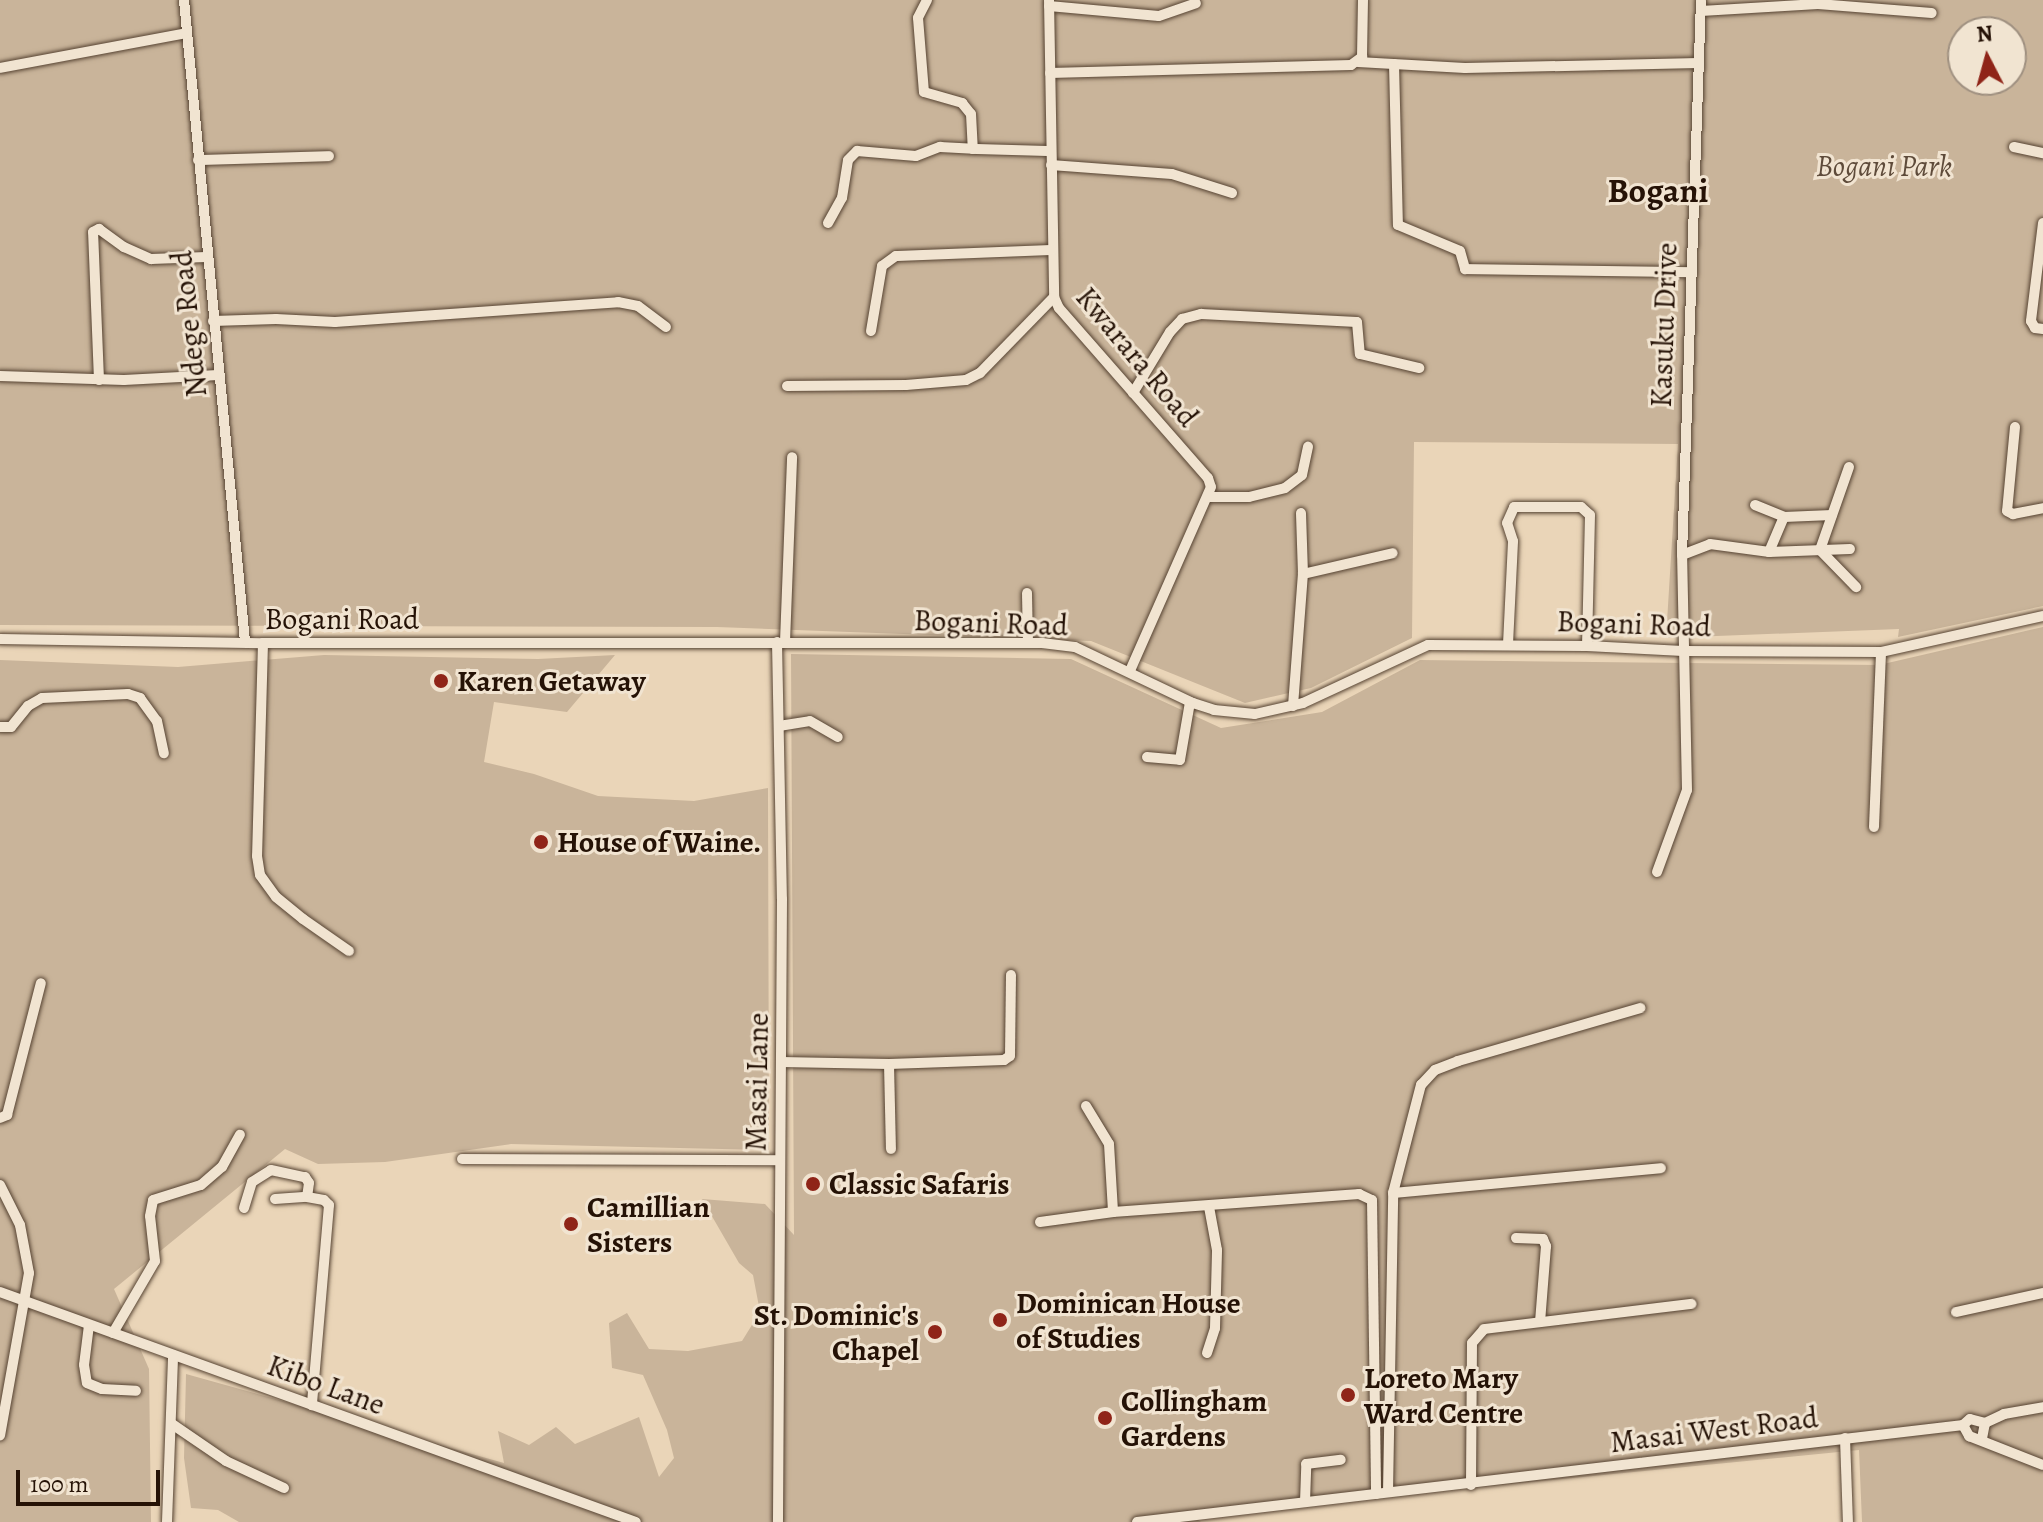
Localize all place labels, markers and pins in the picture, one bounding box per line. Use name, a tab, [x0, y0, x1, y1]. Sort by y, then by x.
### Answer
place label: Karen Getaway	[457, 663, 646, 699]
marker: Karen Getaway	[432, 672, 450, 690]
place label: House of Waine.	[557, 824, 761, 860]
marker: House of Waine.	[532, 833, 550, 851]
place label: Classic Safaris	[829, 1166, 1009, 1202]
marker: Classic Safaris	[804, 1175, 822, 1193]
place label: Camillian Sisters	[587, 1189, 710, 1260]
marker: Camillian Sisters	[562, 1215, 580, 1233]
place label: Dominican House of Studies	[1016, 1285, 1241, 1356]
place label: St. Dominic's Chapel	[753, 1297, 919, 1368]
marker: Dominican House of Studies	[991, 1311, 1009, 1329]
marker: St. Dominic's Chapel	[926, 1323, 944, 1341]
place label: Loreto Mary Ward Centre	[1364, 1360, 1523, 1430]
place label: Collingham Gardens	[1121, 1383, 1267, 1454]
marker: Loreto Mary Ward Centre	[1339, 1386, 1357, 1404]
marker: Collingham Gardens	[1096, 1409, 1114, 1427]

